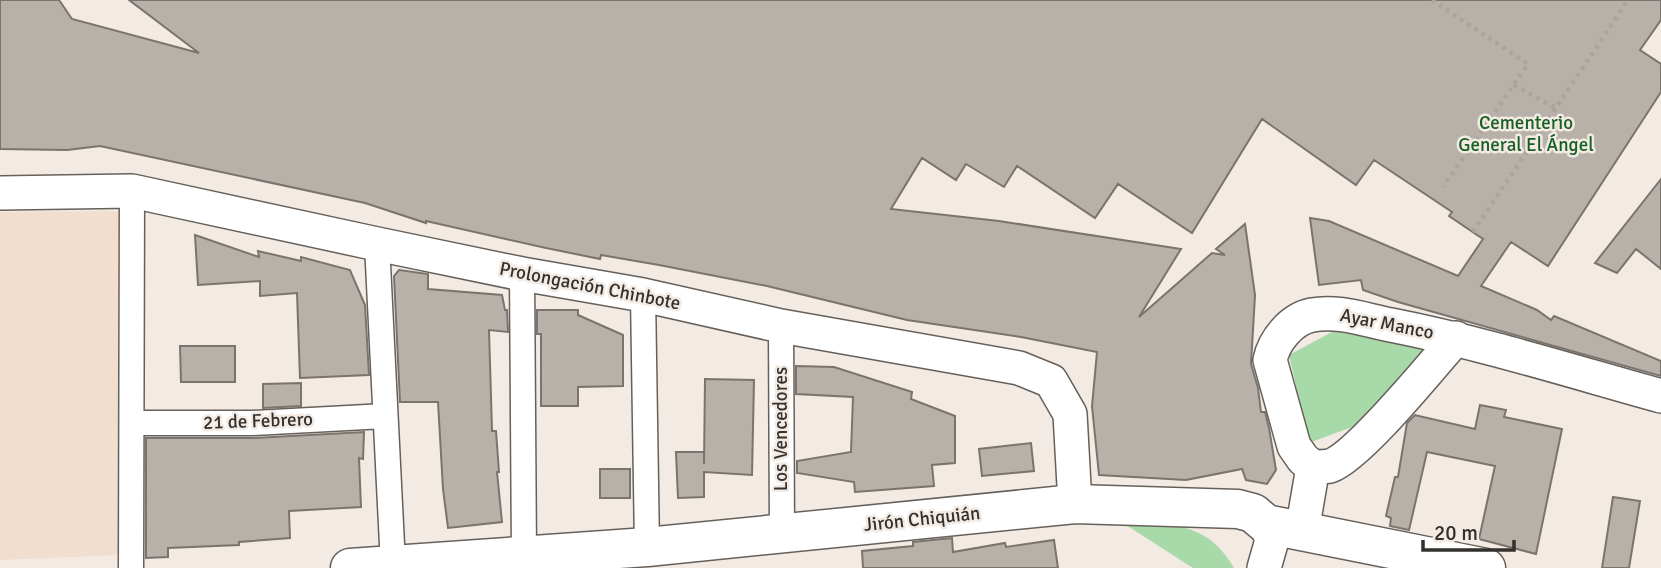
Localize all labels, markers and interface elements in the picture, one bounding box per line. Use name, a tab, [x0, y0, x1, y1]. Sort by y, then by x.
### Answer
park label: Cementerio General El Ángel	[1458, 111, 1594, 157]
street label: Prolongación Chinbote	[497, 257, 683, 315]
street label: Ayar Manco	[1338, 303, 1436, 345]
street label: Los Vencedores	[769, 367, 793, 491]
street label: 21 de Febrero	[203, 407, 314, 435]
street label: Jirón Chiquián	[862, 501, 982, 537]
scale bar	[1423, 508, 1514, 552]
text: 20 m	[1434, 520, 1478, 546]

